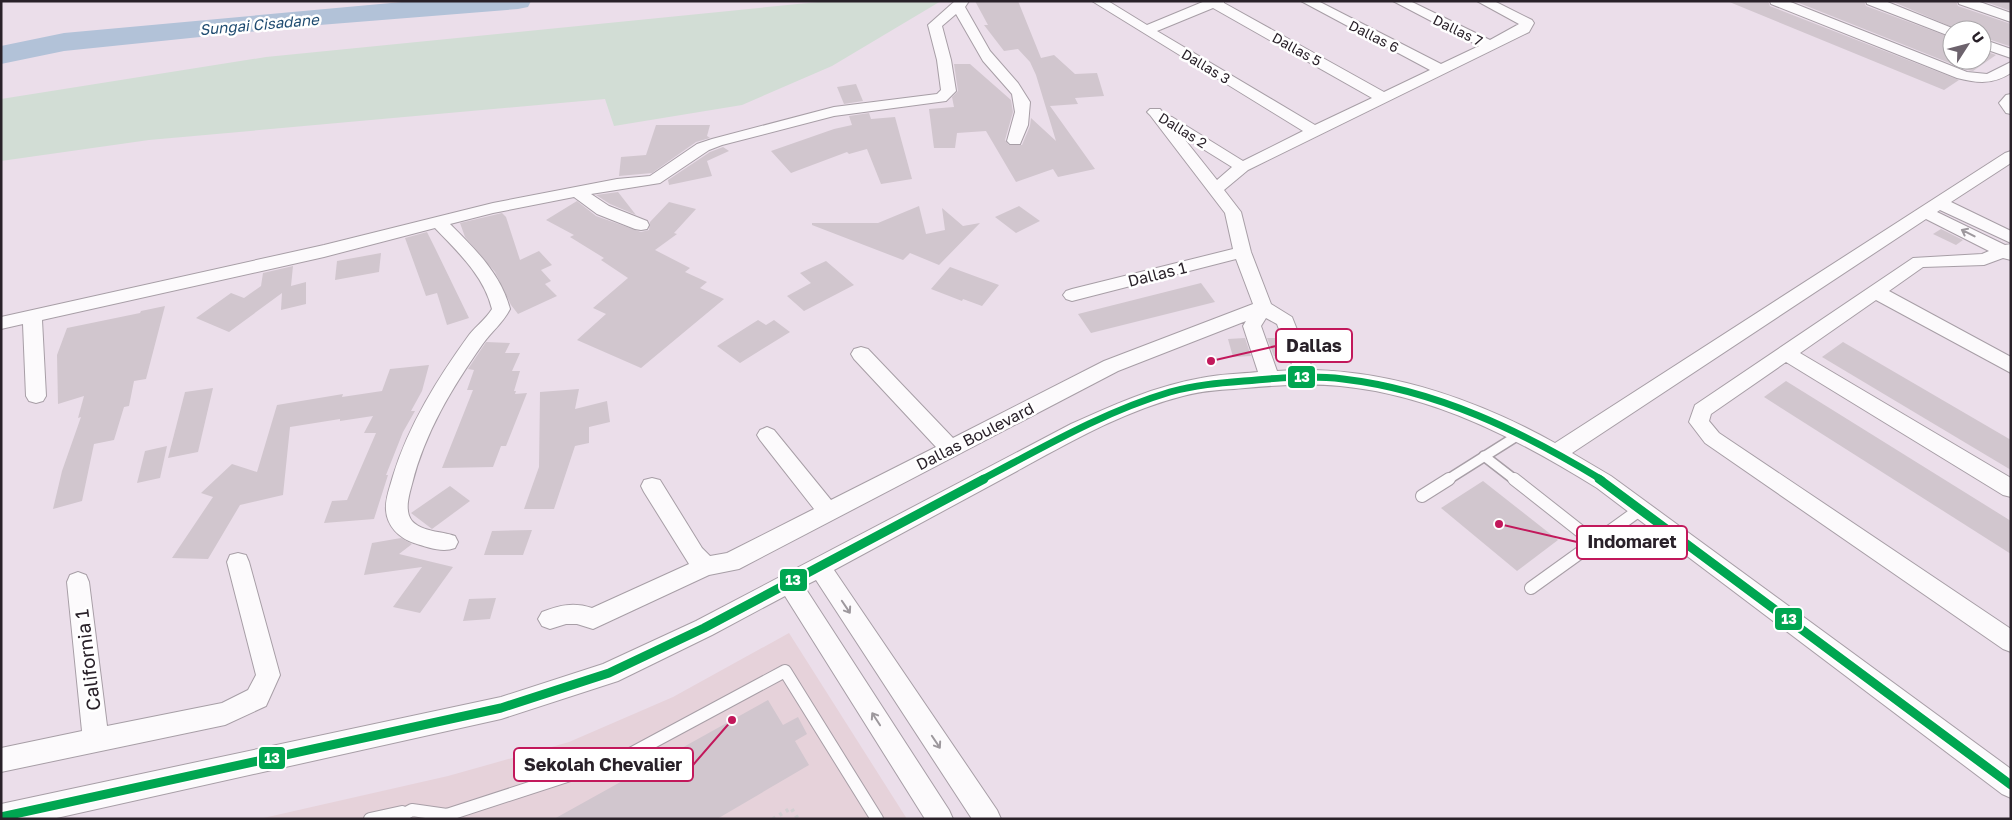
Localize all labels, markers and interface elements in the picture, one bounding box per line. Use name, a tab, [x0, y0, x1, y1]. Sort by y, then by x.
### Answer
water label: Sungai Cisadane	[199, 10, 321, 39]
street label: Dallas 7	[1430, 11, 1486, 49]
street label: Dallas 6	[1346, 16, 1402, 56]
north arrow	[1942, 20, 1992, 70]
text: U	[1968, 28, 1988, 46]
street label: Dallas 5	[1269, 29, 1325, 69]
street label: Dallas 3	[1179, 45, 1233, 87]
street label: Dallas 2	[1156, 109, 1210, 151]
one-way arrow	[1961, 228, 1976, 238]
street label: Dallas 1	[1126, 257, 1189, 291]
callout: Dallas	[1276, 329, 1352, 362]
text: Dallas	[1286, 334, 1342, 356]
line badge: 13	[1287, 365, 1316, 389]
text: 13	[1294, 368, 1310, 385]
street label: Dallas Boulevard	[913, 398, 1037, 474]
callout: Indomaret	[1577, 526, 1687, 559]
text: Indomaret	[1587, 530, 1677, 552]
line badge: 13	[779, 568, 808, 592]
text: 13	[785, 571, 801, 588]
one-way arrow	[841, 600, 851, 614]
line badge: 13	[1774, 607, 1803, 631]
street label: California 1	[69, 608, 105, 712]
text: 13	[1781, 610, 1797, 627]
one-way arrow	[871, 712, 881, 726]
one-way arrow	[931, 735, 941, 749]
line badge: 13	[258, 746, 286, 770]
callout: Sekolah Chevalier	[514, 748, 693, 781]
text: 13	[264, 749, 280, 766]
text: Sekolah Chevalier	[524, 753, 682, 775]

